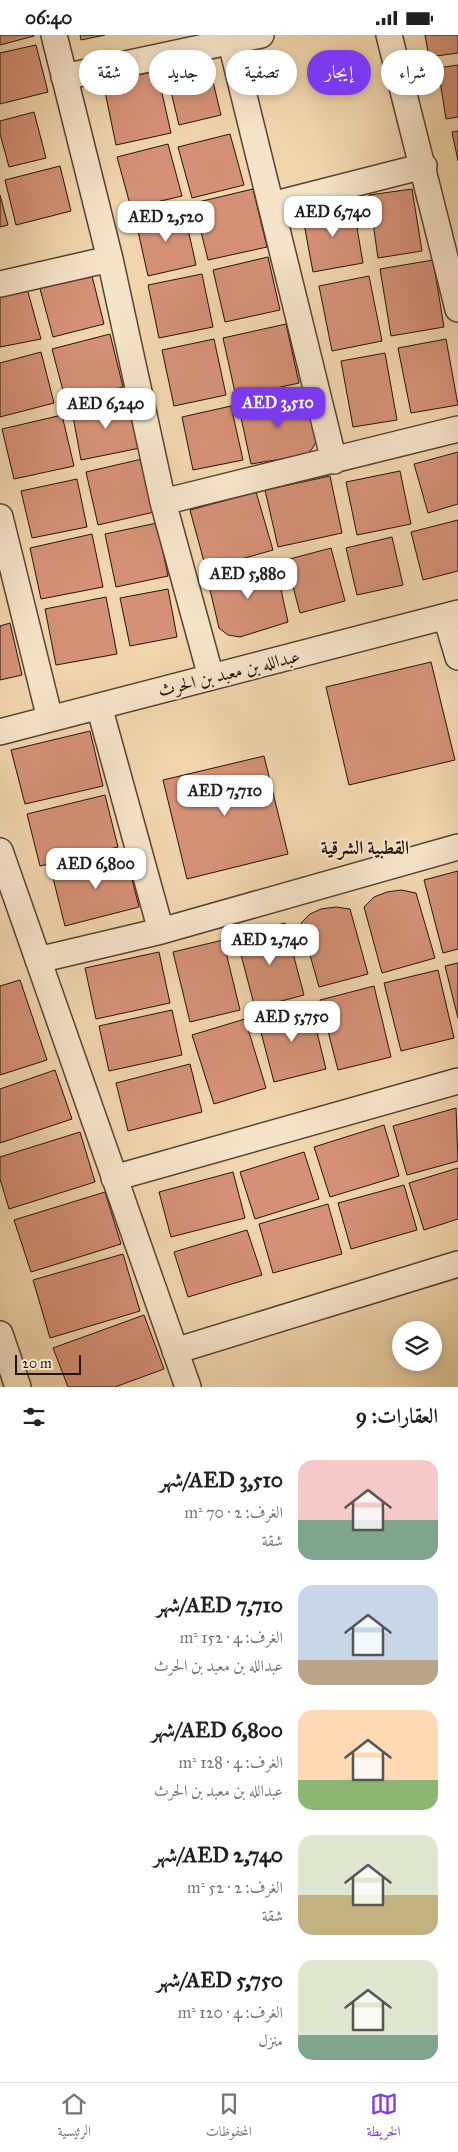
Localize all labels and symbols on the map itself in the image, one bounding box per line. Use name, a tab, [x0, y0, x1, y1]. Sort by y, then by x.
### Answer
pin: AED 6,740	[276, 195, 390, 238]
pin: AED 2,520	[109, 201, 223, 243]
pin: AED 6,240	[49, 387, 163, 430]
pin: AED 3,510	[221, 387, 335, 429]
pin: AED 5,880	[191, 557, 305, 600]
street label: عبدالله بن معبد بن الحرث	[156, 645, 303, 702]
pin: AED 7,710	[168, 775, 282, 817]
district label: القطبية الشرقية	[321, 836, 409, 860]
pin: AED 6,800	[39, 847, 153, 890]
pin: AED 2,740	[213, 923, 327, 966]
pin: AED 5,750	[235, 1001, 349, 1043]
scale bar	[15, 1352, 81, 1375]

